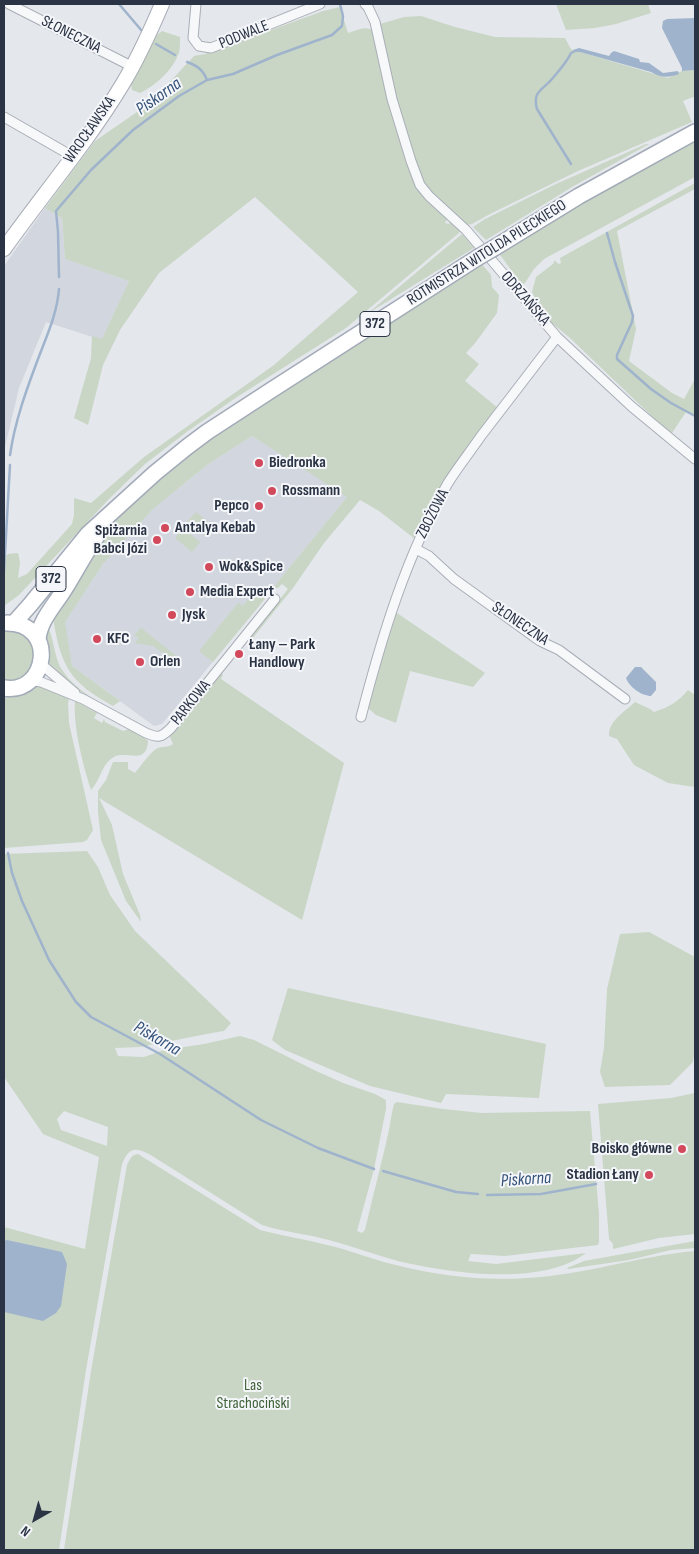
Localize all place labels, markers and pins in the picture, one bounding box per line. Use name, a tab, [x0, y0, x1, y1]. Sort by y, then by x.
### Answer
place label: Biedronka	[269, 453, 326, 473]
marker: Biedronka	[253, 457, 265, 469]
place label: Rossmann	[282, 481, 340, 501]
marker: Rossmann	[266, 485, 278, 497]
place label: Pepco	[214, 496, 249, 516]
marker: Pepco	[253, 500, 265, 512]
place label: Antalya Kebab	[175, 518, 255, 538]
place label: Spiżarnia Babci Józi	[93, 521, 147, 559]
marker: Antalya Kebab	[159, 522, 171, 534]
marker: Spiżarnia Babci Józi	[151, 534, 163, 546]
place label: Wok&Spice	[219, 557, 283, 577]
marker: Wok&Spice	[203, 561, 215, 573]
place label: Media Expert	[200, 582, 274, 602]
marker: Media Expert	[184, 586, 196, 598]
place label: Jysk	[182, 605, 205, 625]
marker: Jysk	[166, 609, 178, 621]
place label: KFC	[107, 629, 130, 649]
marker: KFC	[91, 633, 103, 645]
place label: Łany – Park Handlowy	[249, 635, 315, 673]
marker: Łany – Park Handlowy	[233, 648, 245, 660]
place label: Orlen	[150, 652, 180, 672]
marker: Orlen	[134, 656, 146, 668]
place label: Boisko główne	[592, 1139, 672, 1159]
marker: Boisko główne	[676, 1143, 688, 1155]
place label: Stadion Łany	[566, 1165, 639, 1185]
marker: Stadion Łany	[643, 1169, 655, 1181]

